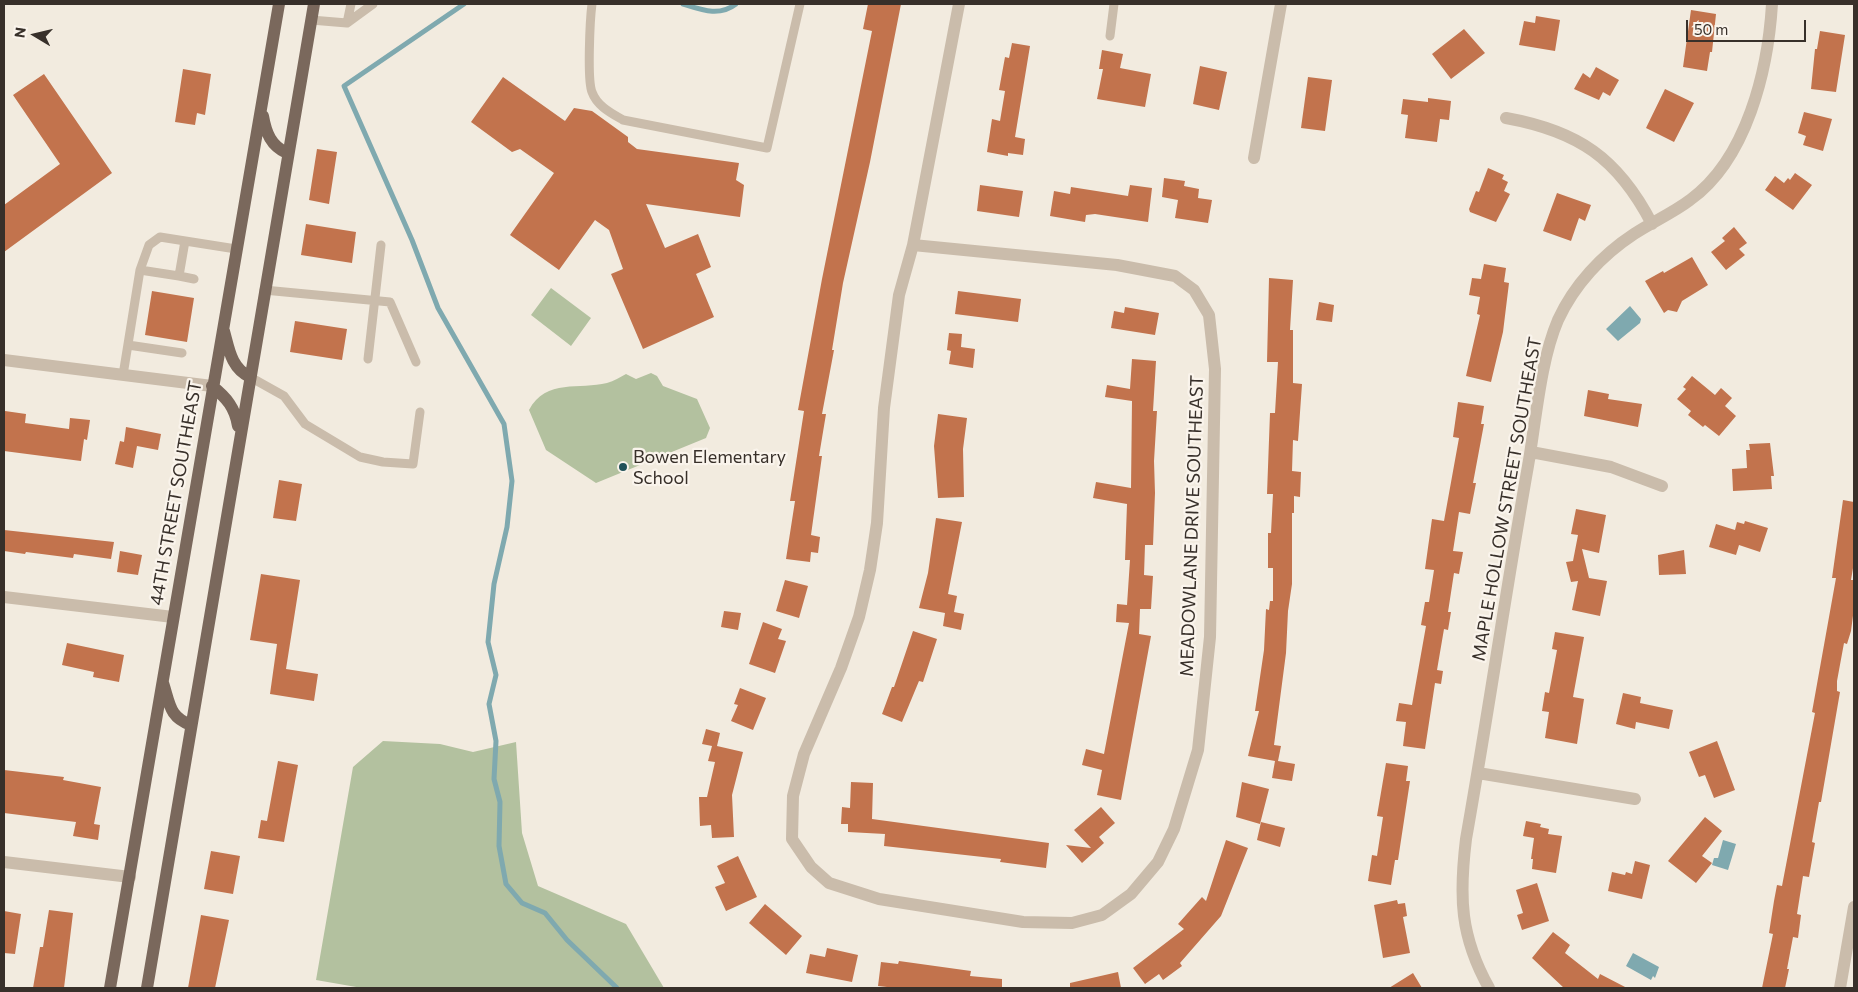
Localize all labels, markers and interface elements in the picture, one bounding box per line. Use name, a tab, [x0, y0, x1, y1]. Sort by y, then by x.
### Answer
north arrow	[10, 10, 60, 60]
scale bar	[1688, 10, 1808, 42]
text: 50 m	[1694, 20, 1728, 38]
text: N	[10, 26, 29, 39]
street label: MAPLE HOLLOW STREET SOUTHEAST	[1468, 335, 1546, 663]
street label: MEADOWLANE DRIVE SOUTHEAST	[1176, 375, 1208, 677]
street label: 44TH STREET SOUTHEAST	[146, 379, 206, 607]
place label: Bowen Elementary School	[633, 446, 786, 488]
marker: Bowen Elementary School	[617, 461, 629, 473]

